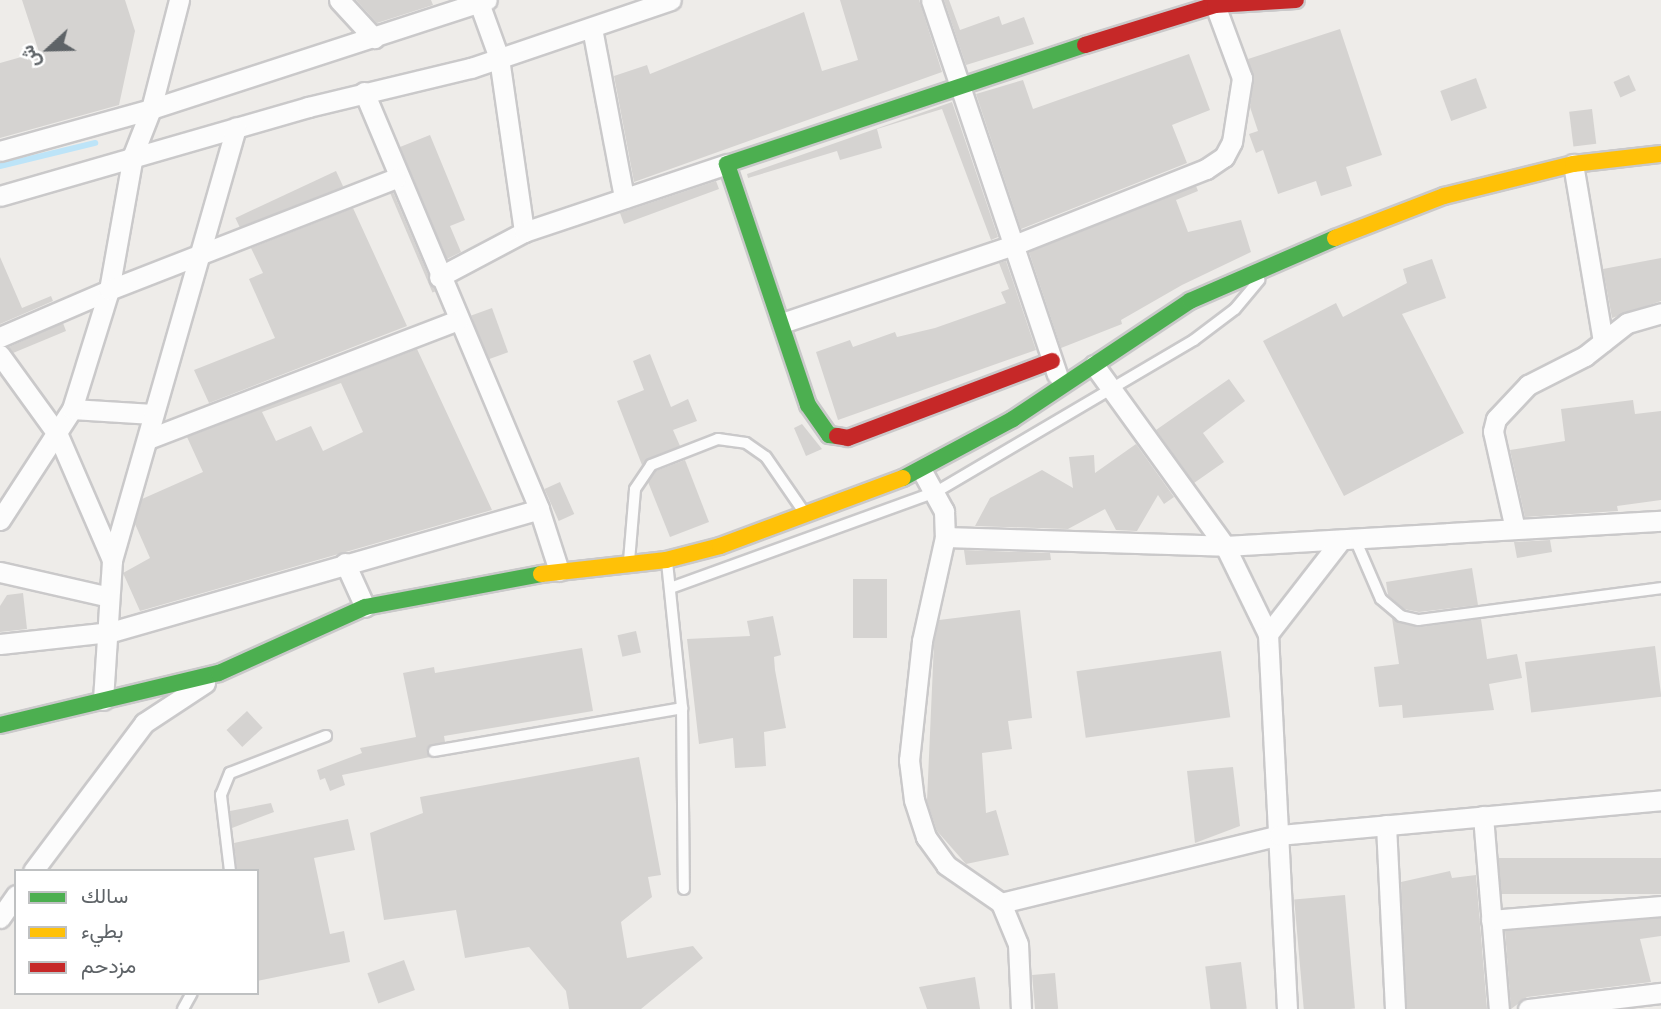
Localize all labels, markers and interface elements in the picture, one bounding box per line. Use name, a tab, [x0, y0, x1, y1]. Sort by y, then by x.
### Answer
north arrow	[14, 14, 84, 84]
text: ش	[13, 41, 46, 72]
legend	[14, 869, 259, 995]
text: سالك	[81, 881, 128, 910]
text: بطيء	[81, 916, 124, 945]
text: مزدحم	[81, 951, 136, 980]

